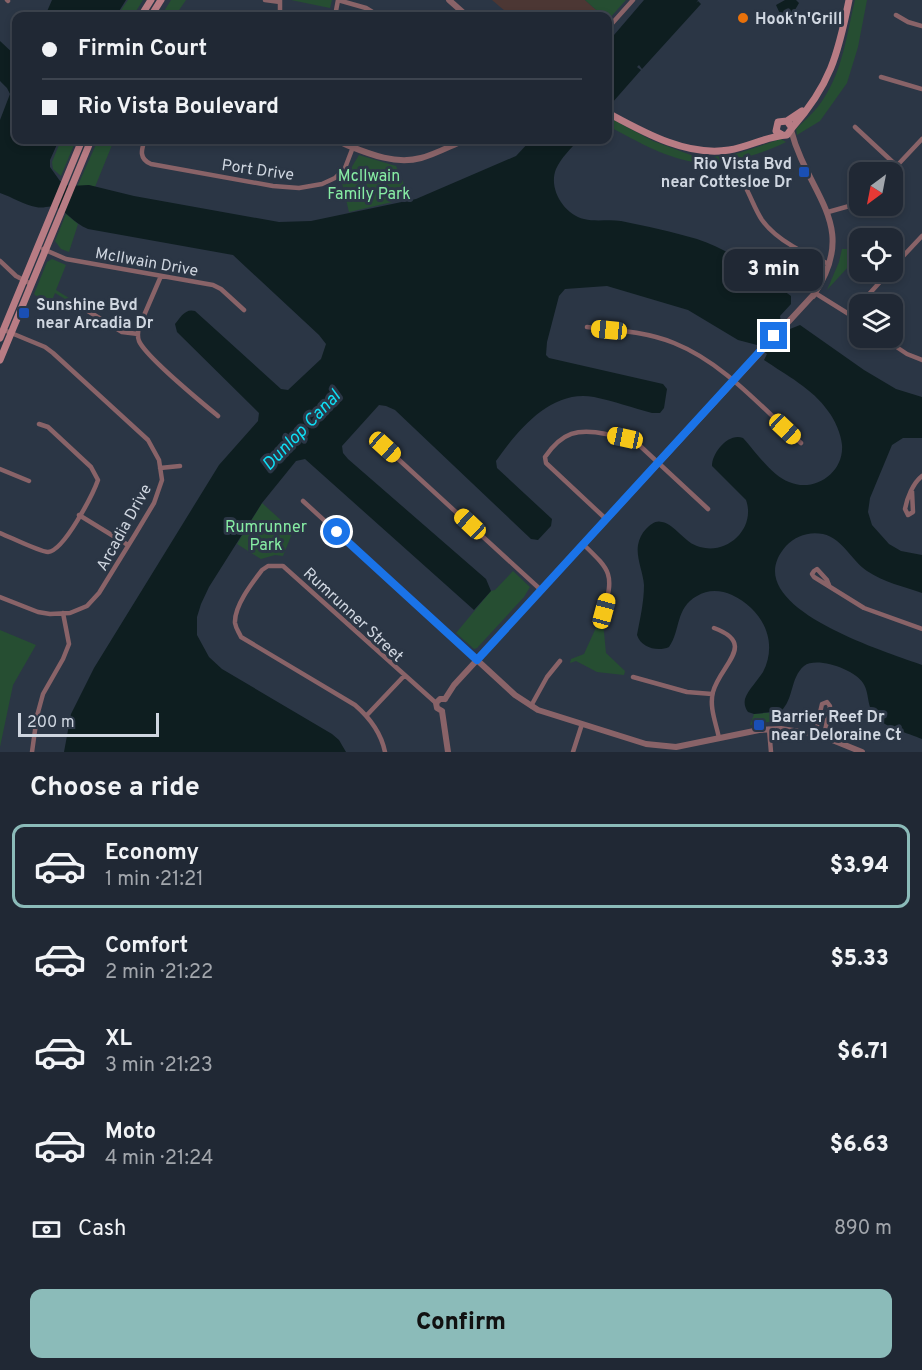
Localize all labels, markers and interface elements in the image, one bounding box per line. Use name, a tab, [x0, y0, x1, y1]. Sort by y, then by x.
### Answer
place label: Hook'n'Grill	[755, 10, 842, 30]
marker: Hook'n'Grill	[736, 11, 750, 25]
text: Firmin Court	[78, 36, 207, 63]
text: Rio Vista Boulevard	[78, 94, 279, 121]
place label: Rio Vista Bvd near Cottesloe Dr	[661, 155, 792, 193]
street label: Port Drive	[220, 156, 295, 186]
north arrow	[849, 162, 903, 216]
map controls	[849, 162, 903, 348]
marker: Rio Vista Bvd near Cottesloe Dr	[797, 165, 811, 179]
park label: McIlwain Family Park	[327, 167, 411, 205]
button: locate	[849, 228, 903, 282]
street label: McIIwain Drive	[94, 244, 200, 282]
callout: 3 min	[724, 249, 824, 291]
text: 3 min	[747, 257, 800, 283]
button: layers	[849, 294, 903, 348]
place label: Sunshine Bvd near Arcadia Dr	[36, 296, 154, 334]
marker: Sunshine Bvd near Arcadia Dr	[17, 306, 31, 320]
car	[590, 319, 628, 341]
route end	[760, 322, 787, 349]
water label: Dunlop Canal	[258, 385, 347, 476]
car	[766, 410, 804, 448]
car	[606, 425, 644, 451]
car	[366, 428, 404, 466]
street label: Arcadia Drive	[93, 481, 157, 575]
car	[451, 505, 489, 543]
park label: Rumrunner Park	[225, 518, 307, 556]
route start	[323, 518, 350, 545]
street label: Rumrunner Street	[298, 564, 407, 667]
car	[591, 591, 617, 631]
place label: Barrier Reef Dr near Deloraine Ct	[771, 708, 902, 746]
scale bar	[18, 710, 159, 738]
text: 200 m	[27, 713, 75, 733]
marker: Barrier Reef Dr near Deloraine Ct	[752, 718, 766, 732]
text: Choose a ride	[30, 771, 200, 805]
icon: car	[33, 839, 87, 893]
text: Economy	[105, 840, 199, 867]
text: $3.94	[830, 853, 889, 880]
text: 1 min · 21:21	[105, 867, 204, 893]
icon: car	[33, 932, 87, 986]
text: Comfort	[105, 933, 188, 960]
text: $5.33	[830, 946, 889, 973]
text: 2 min · 21:22	[105, 960, 213, 986]
icon: car	[33, 1025, 87, 1079]
text: XL	[105, 1026, 132, 1053]
text: $6.71	[837, 1039, 889, 1066]
text: 3 min · 21:23	[105, 1053, 213, 1079]
icon: car	[33, 1118, 87, 1172]
text: Moto	[105, 1119, 156, 1146]
text: $6.63	[830, 1132, 889, 1159]
text: 4 min · 21:24	[105, 1146, 213, 1172]
icon: cash	[30, 1213, 63, 1246]
text: Cash	[78, 1216, 127, 1243]
text: 890 m	[834, 1216, 892, 1242]
button: Confirm	[30, 1289, 892, 1358]

